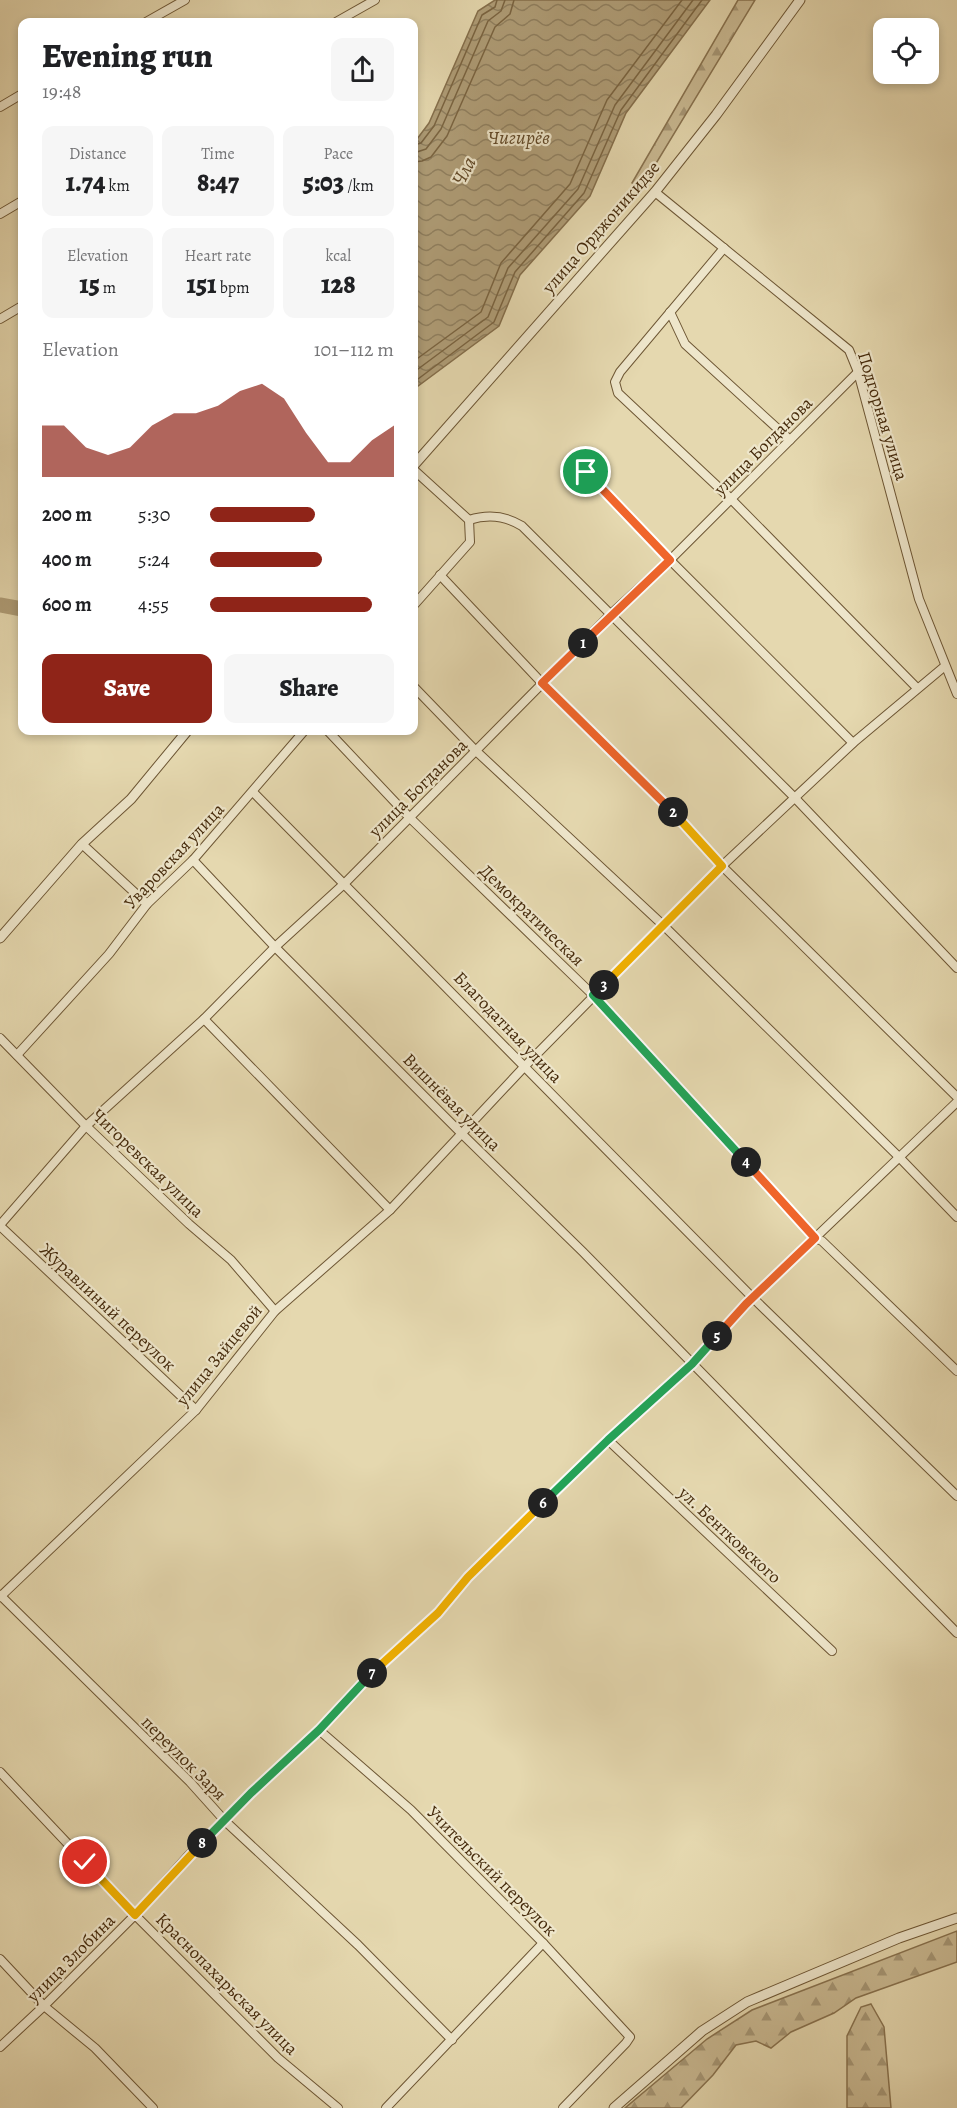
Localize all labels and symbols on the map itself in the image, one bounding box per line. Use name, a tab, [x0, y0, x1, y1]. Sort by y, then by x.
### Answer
water label: Чигирёв	[488, 124, 550, 151]
water label: Чла	[445, 152, 483, 190]
street label: улица Орджоникидзе	[536, 156, 665, 299]
street label: Подгорная улица	[852, 349, 914, 484]
street label: улица Богданова	[708, 391, 818, 501]
pin	[560, 446, 611, 497]
pin: 1	[568, 628, 598, 658]
street label: улица Богданова	[363, 733, 473, 843]
street label: Уваровская улица	[119, 797, 230, 914]
pin: 2	[658, 797, 688, 827]
street label: Демократическая	[474, 859, 590, 971]
street label: Благодатная улица	[448, 966, 568, 1089]
pin: 3	[589, 970, 619, 1000]
street label: Вишнёвая улица	[398, 1048, 507, 1157]
street label: Чигоревская улица	[87, 1103, 210, 1223]
pin: 4	[731, 1147, 761, 1177]
street label: Журавлиный переулок	[35, 1237, 181, 1377]
street label: улица Зайцевой	[170, 1299, 267, 1412]
pin: 5	[702, 1321, 732, 1351]
street label: ул. Бентковского	[673, 1480, 787, 1589]
pin: 6	[528, 1488, 558, 1518]
pin: 7	[357, 1658, 387, 1688]
street label: переулок Заря	[136, 1710, 232, 1806]
street label: Учительский переулок	[422, 1801, 562, 1941]
pin: 8	[187, 1828, 217, 1858]
pin	[59, 1836, 110, 1887]
street label: улица Злобина	[21, 1908, 121, 2008]
street label: Краснопахарьская улица	[151, 1908, 304, 2061]

